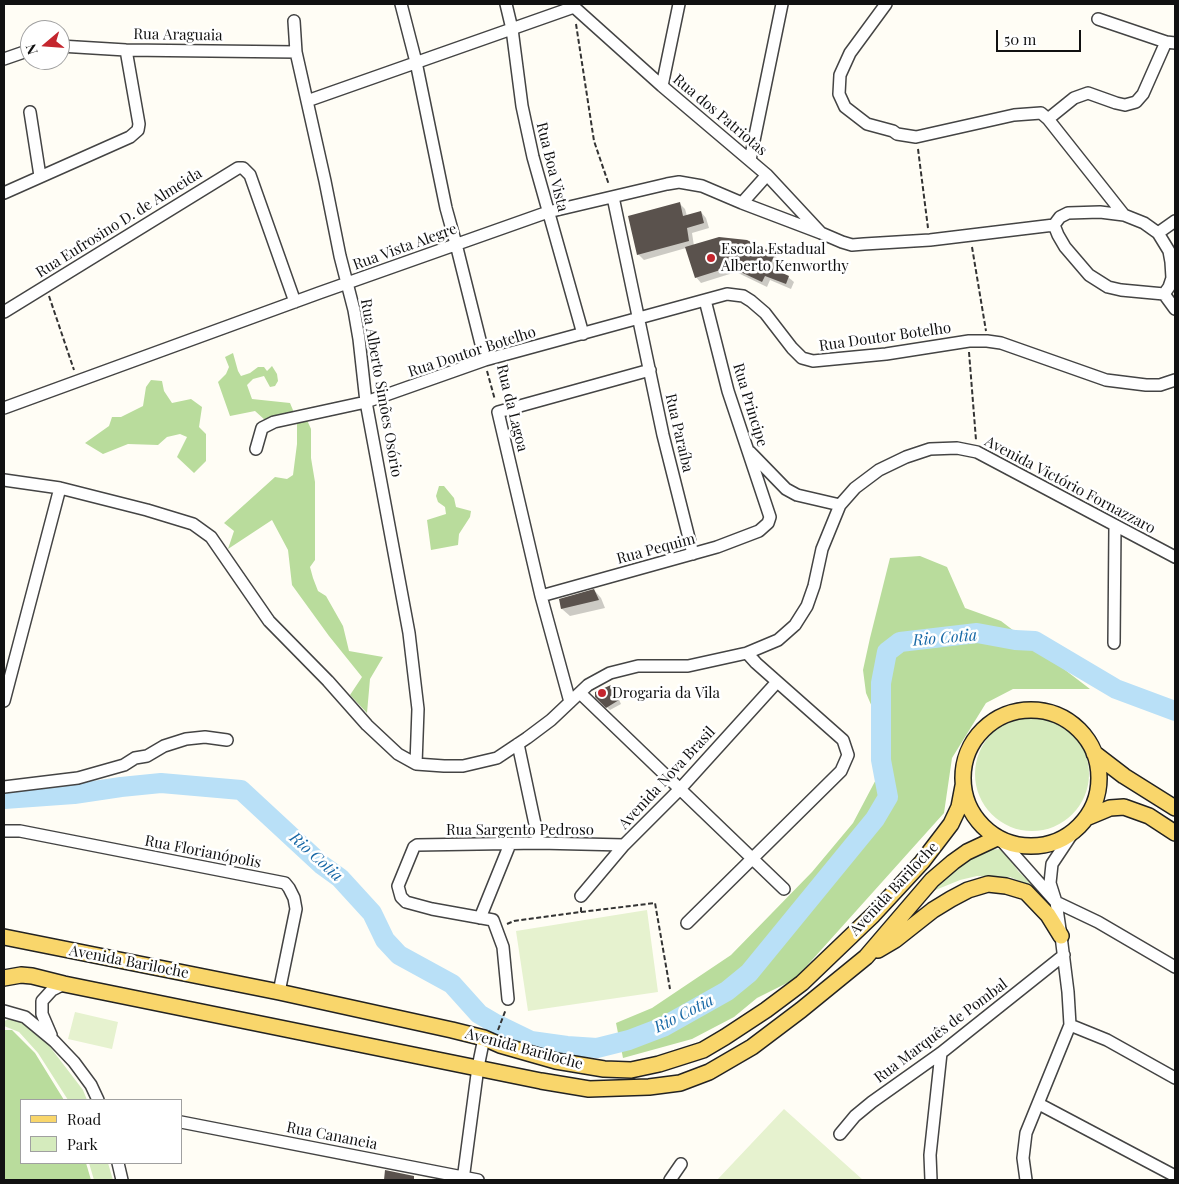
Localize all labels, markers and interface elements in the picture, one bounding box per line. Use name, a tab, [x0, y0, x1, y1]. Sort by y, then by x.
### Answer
north arrow	[20, 20, 70, 70]
scale bar	[999, 20, 1084, 52]
street label: Rua Araguaia	[133, 25, 223, 45]
text: 50 m	[1004, 29, 1036, 49]
text: N	[21, 42, 42, 57]
street label: Rua dos Patriotas	[669, 70, 771, 160]
street label: Rua Boa Vista	[532, 121, 572, 213]
street label: Rua Eufrosino D. de Almeida	[33, 164, 205, 282]
street label: Rua Vista Alegre	[351, 220, 459, 274]
place label: Escola Estadual Alberto Kenworthy	[721, 240, 849, 275]
marker: Escola Estadual Alberto Kenworthy	[705, 252, 717, 264]
street label: Rua Alberto Simões Osório	[356, 297, 406, 479]
street label: Rua Doutor Botelho	[818, 319, 952, 355]
street label: Rua Doutor Botelho	[406, 323, 538, 381]
street label: Rua Principe	[729, 361, 771, 449]
street label: Rua da Lagoa	[492, 362, 532, 454]
street label: Rua Paraíba	[661, 392, 697, 474]
street label: Avenida Victório Fornazzaro	[982, 432, 1158, 538]
street label: Rua Pequim	[615, 530, 697, 568]
water label: Rio Cotia	[912, 626, 978, 650]
place label: Drogaria da Vila	[612, 684, 720, 702]
marker: Drogaria da Vila	[596, 687, 608, 699]
street label: Avenida Nova Brasil	[615, 723, 719, 833]
street label: Rua Sargento Pedroso	[446, 821, 594, 839]
water label: Rio Cotia	[286, 828, 346, 886]
street label: Rua Florianópolis	[143, 832, 263, 872]
street label: Avenida Bariloche	[846, 838, 942, 940]
street label: Avenida Bariloche	[68, 942, 190, 982]
street label: Rua Marquês de Pombal	[871, 975, 1011, 1087]
water label: Rio Cotia	[651, 991, 717, 1037]
street label: Avenida Bariloche	[463, 1025, 585, 1073]
legend	[20, 1099, 182, 1164]
text: Road	[67, 1109, 101, 1129]
street label: Rua Cananeia	[285, 1118, 379, 1154]
text: Park	[67, 1134, 98, 1154]

